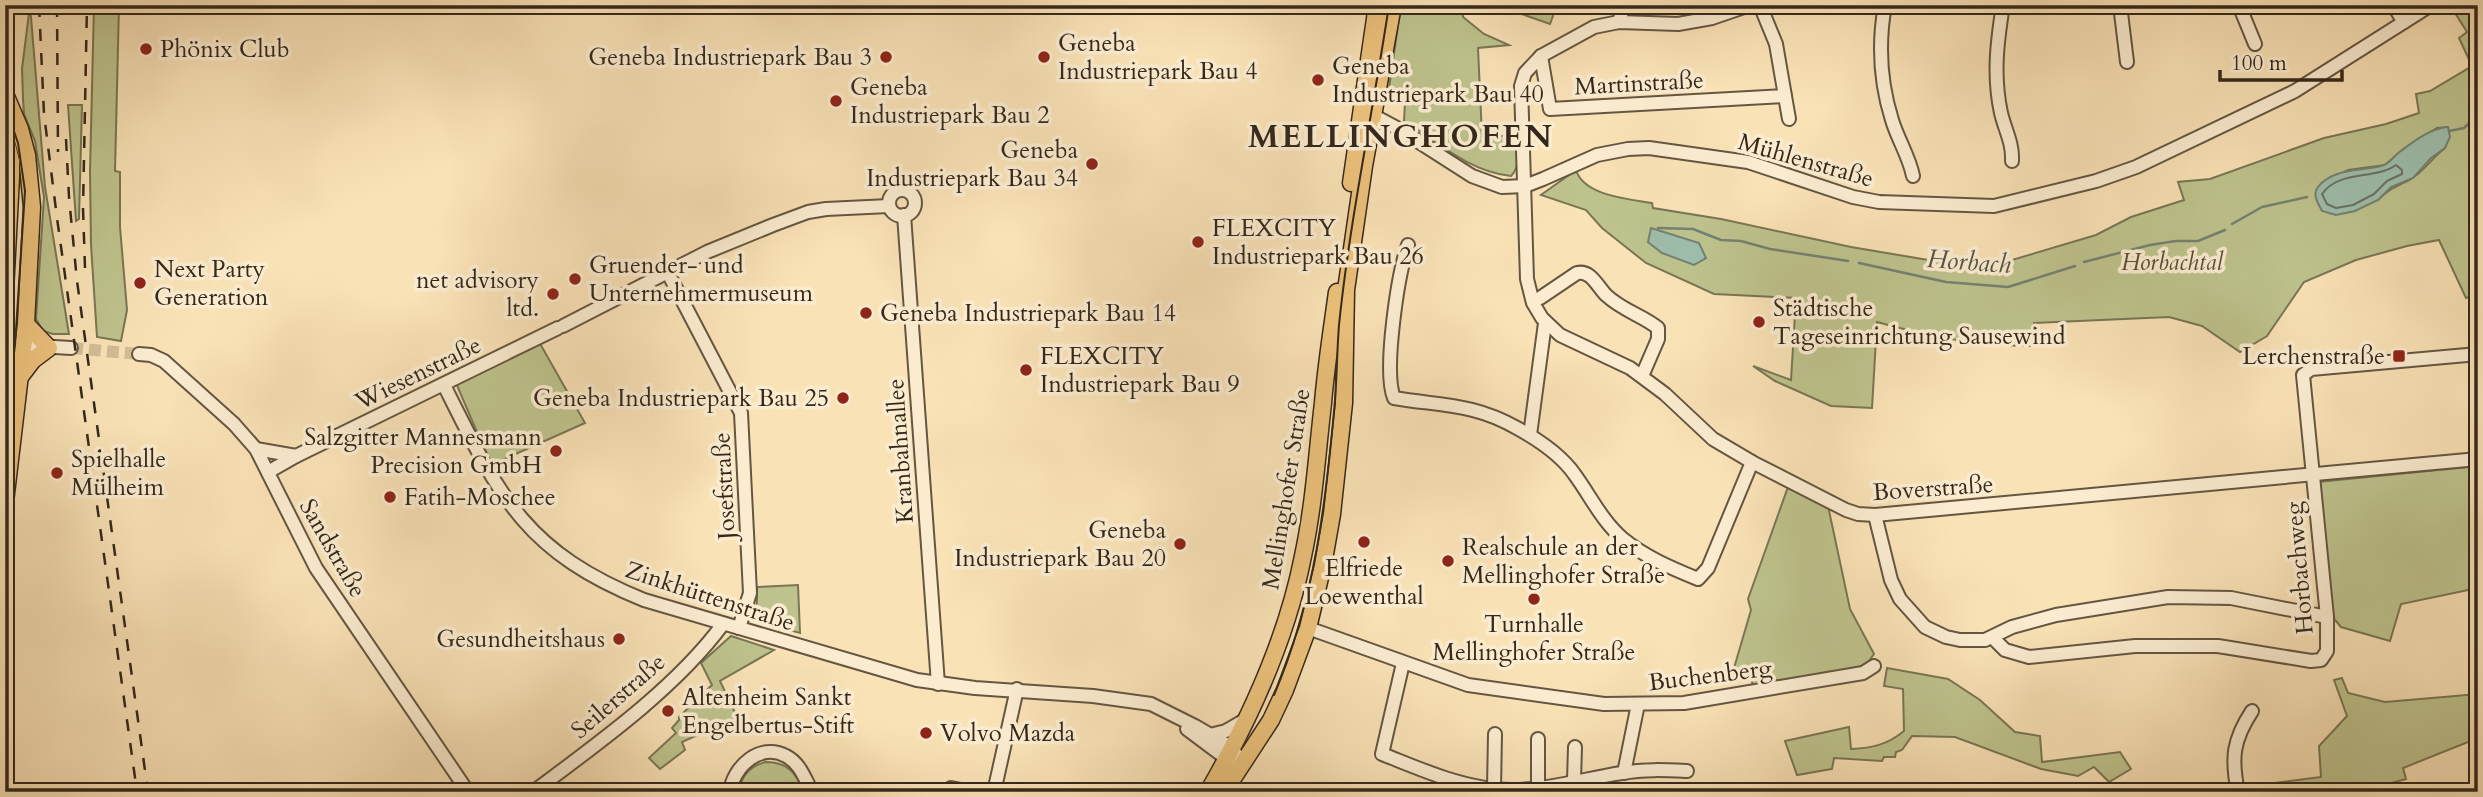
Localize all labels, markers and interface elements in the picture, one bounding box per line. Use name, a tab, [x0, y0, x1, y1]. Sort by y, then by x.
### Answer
place label: Geneba Industriepark Bau 4	[1058, 27, 1258, 88]
place label: Phönix Club	[160, 33, 290, 66]
scale bar	[2220, 38, 2343, 82]
marker: Phönix Club	[138, 41, 154, 57]
place label: Geneba Industriepark Bau 3	[588, 41, 872, 74]
marker: Geneba Industriepark Bau 3	[878, 49, 894, 65]
marker: Geneba Industriepark Bau 4	[1036, 49, 1052, 65]
text: 100 m	[2231, 49, 2287, 78]
place label: Geneba Industriepark Bau 40	[1332, 50, 1544, 111]
street label: Martinstraße	[1573, 64, 1705, 103]
place label: Geneba Industriepark Bau 2	[850, 71, 1050, 132]
marker: Geneba Industriepark Bau 40	[1310, 72, 1326, 88]
marker: Geneba Industriepark Bau 2	[828, 93, 844, 109]
district label: MELLINGHOFEN	[1248, 115, 1554, 159]
street label: Mühlenstraße	[1734, 125, 1877, 196]
place label: Geneba Industriepark Bau 34	[866, 134, 1079, 195]
marker: Geneba Industriepark Bau 34	[1084, 156, 1100, 172]
place label: FLEXCITY Industriepark Bau 26	[1212, 212, 1424, 273]
marker: FLEXCITY Industriepark Bau 26	[1190, 234, 1206, 250]
water label: Horbach	[1926, 241, 2013, 282]
park label: Horbachtal	[2121, 246, 2224, 279]
place label: Gruender- und Unternehmermuseum	[589, 249, 814, 310]
place label: Next Party Generation	[154, 253, 269, 314]
place label: net advisory ltd.	[416, 264, 539, 325]
marker: Gruender- und Unternehmermuseum	[567, 271, 583, 287]
marker: Next Party Generation	[132, 275, 148, 291]
marker: net advisory ltd.	[545, 286, 561, 302]
place label: Städtische Tageseinrichtung Sausewind	[1773, 292, 2066, 353]
place label: Geneba Industriepark Bau 14	[880, 297, 1176, 330]
marker: Geneba Industriepark Bau 14	[858, 305, 874, 321]
marker: Städtische Tageseinrichtung Sausewind	[1751, 314, 1767, 330]
street label: Wiesenstraße	[349, 329, 487, 419]
place label: FLEXCITY Industriepark Bau 9	[1040, 340, 1240, 401]
place label: Lerchenstraße	[2242, 340, 2385, 373]
marker: Lerchenstraße	[2391, 348, 2407, 364]
marker: FLEXCITY Industriepark Bau 9	[1018, 362, 1034, 378]
street label: Kranbahnallee	[879, 377, 922, 524]
place label: Geneba Industriepark Bau 25	[533, 382, 829, 415]
street label: Mellinghofer Straße	[1254, 386, 1319, 592]
marker: Geneba Industriepark Bau 25	[835, 390, 851, 406]
place label: Salzgitter Mannesmann Precision GmbH	[304, 421, 542, 482]
street label: Josefstraße	[705, 432, 744, 543]
place label: Spielhalle Mülheim	[71, 443, 166, 504]
marker: Salzgitter Mannesmann Precision GmbH	[548, 443, 564, 459]
marker: Spielhalle Mülheim	[49, 465, 65, 481]
street label: Boverstraße	[1872, 468, 1995, 509]
place label: Fatih-Moschee	[404, 481, 556, 514]
marker: Fatih-Moschee	[382, 489, 398, 505]
street label: Sandstraße	[291, 493, 374, 604]
street label: Horbachweg	[2277, 500, 2322, 636]
place label: Geneba Industriepark Bau 20	[954, 514, 1167, 575]
place label: Realschule an der Mellinghofer Straße	[1462, 531, 1665, 592]
marker: Elfriede Loewenthal	[1356, 534, 1372, 550]
marker: Geneba Industriepark Bau 20	[1172, 536, 1188, 552]
place label: Elfriede Loewenthal	[1304, 552, 1424, 613]
marker: Realschule an der Mellinghofer Straße	[1440, 553, 1456, 569]
street label: Zinkhüttenstraße	[621, 554, 799, 639]
marker: Turnhalle Mellinghofer Straße	[1526, 591, 1542, 607]
place label: Turnhalle Mellinghofer Straße	[1432, 608, 1636, 669]
place label: Gesundheitshaus	[436, 623, 605, 656]
marker: Gesundheitshaus	[611, 631, 627, 647]
street label: Seilerstraße	[564, 646, 673, 747]
street label: Buchenberg	[1646, 651, 1774, 699]
place label: Altenheim Sankt Engelbertus-Stift	[682, 681, 855, 742]
marker: Altenheim Sankt Engelbertus-Stift	[660, 703, 676, 719]
place label: Volvo Mazda	[940, 717, 1076, 750]
marker: Volvo Mazda	[918, 725, 934, 741]

